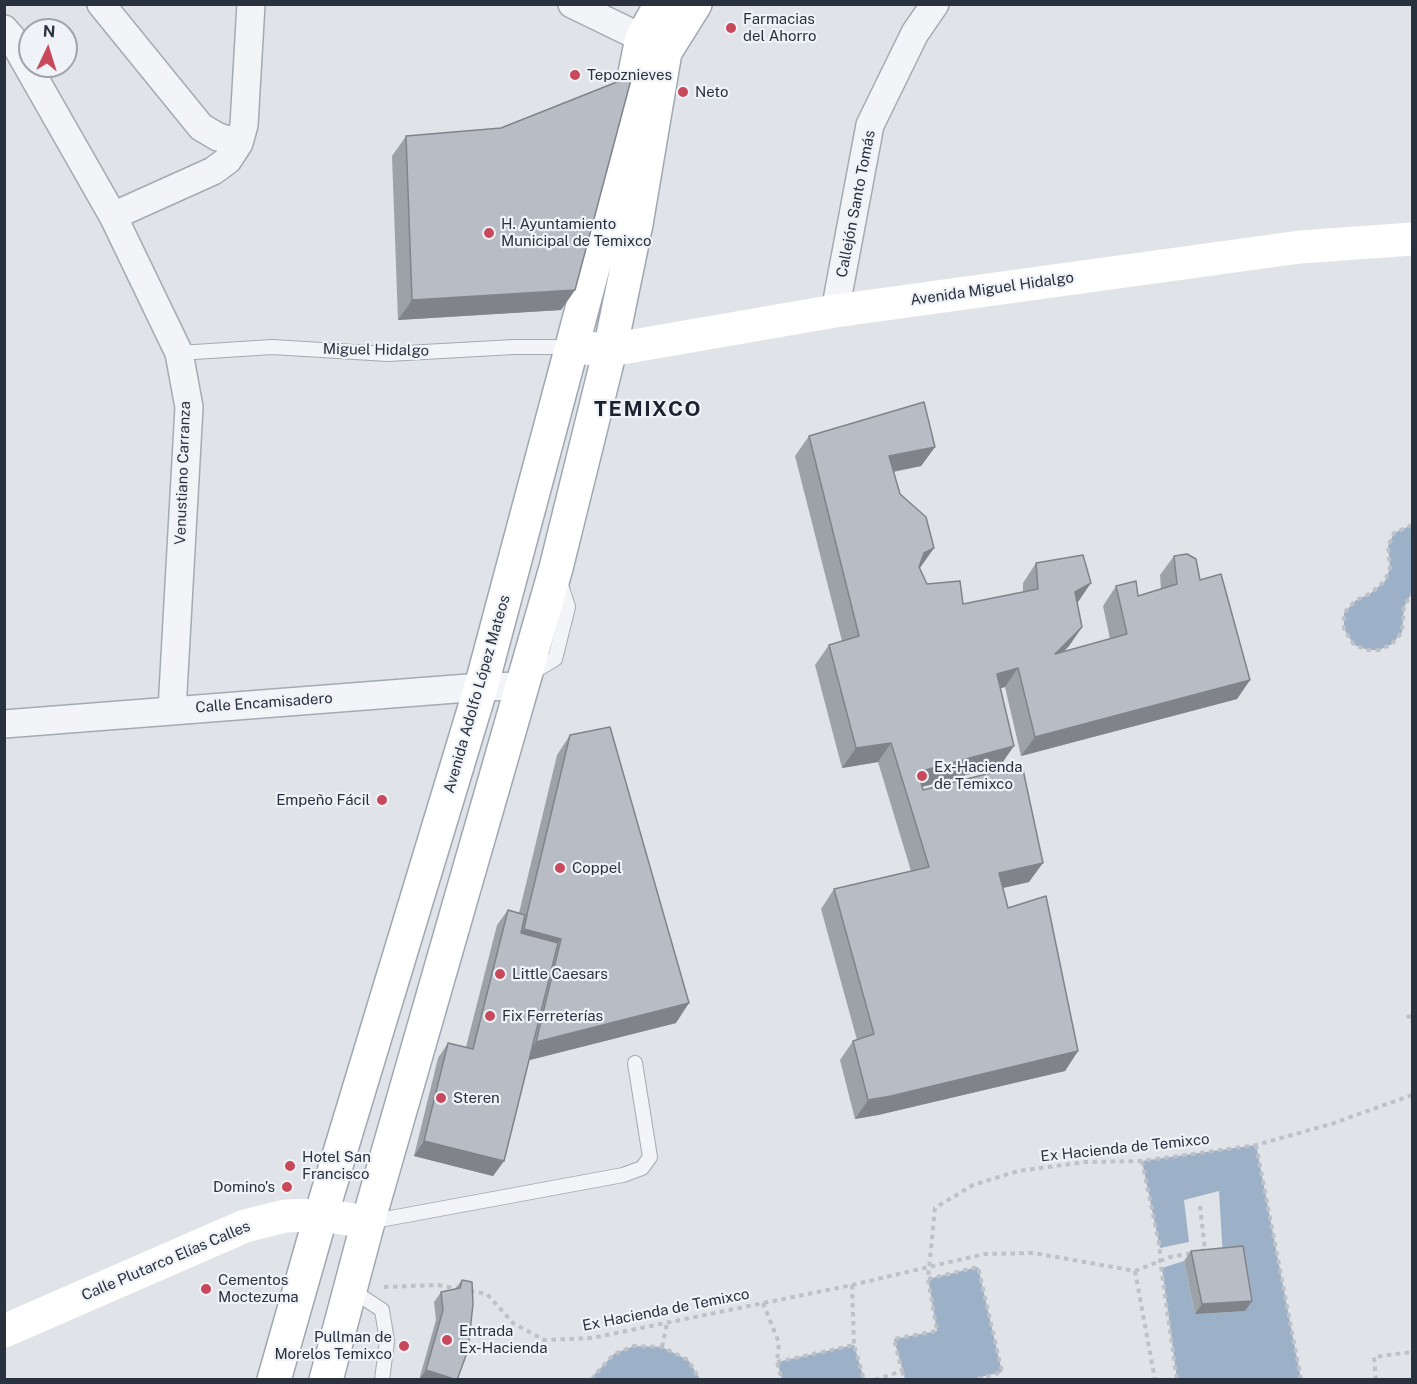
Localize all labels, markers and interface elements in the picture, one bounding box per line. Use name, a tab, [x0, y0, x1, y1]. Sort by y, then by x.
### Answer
place label: Farmacias del Ahorro	[743, 10, 817, 45]
north arrow	[18, 18, 78, 78]
marker: Farmacias del Ahorro	[724, 21, 738, 35]
text: N	[42, 22, 56, 41]
place label: Tepoznieves	[587, 66, 672, 84]
marker: Tepoznieves	[568, 68, 582, 82]
place label: Neto	[695, 83, 728, 101]
marker: Neto	[676, 85, 690, 99]
street label: Callejón Santo Tomás	[833, 129, 879, 279]
place label: H. Ayuntamiento Municipal de Temixco	[501, 215, 652, 250]
marker: H. Ayuntamiento Municipal de Temixco	[482, 226, 496, 240]
street label: Avenida Miguel Hidalgo	[909, 269, 1075, 309]
street label: Miguel Hidalgo	[323, 340, 429, 360]
district label: TEMIXCO	[594, 397, 702, 423]
street label: Venustiano Carranza	[171, 401, 195, 545]
street label: Avenida Adolfo López Mateos	[440, 593, 514, 795]
street label: Calle Encamisadero	[195, 689, 333, 717]
place label: Ex-Hacienda de Temixco	[934, 758, 1023, 793]
marker: Ex-Hacienda de Temixco	[915, 769, 929, 783]
place label: Empeño Fácil	[276, 791, 370, 809]
marker: Empeño Fácil	[375, 793, 389, 807]
place label: Coppel	[572, 859, 622, 877]
marker: Coppel	[553, 861, 567, 875]
place label: Little Caesars	[512, 965, 608, 983]
marker: Little Caesars	[493, 967, 507, 981]
place label: Fix Ferreterías	[502, 1007, 603, 1025]
marker: Fix Ferreterías	[483, 1009, 497, 1023]
place label: Steren	[453, 1089, 500, 1107]
marker: Steren	[434, 1091, 448, 1105]
street label: Ex Hacienda de Temixco	[1040, 1130, 1210, 1166]
place label: Hotel San Francisco	[302, 1148, 371, 1183]
marker: Hotel San Francisco	[283, 1159, 297, 1173]
place label: Domino's	[213, 1178, 275, 1196]
marker: Domino's	[280, 1180, 294, 1194]
street label: Calle Plutarco Elías Calles	[79, 1217, 253, 1305]
place label: Cementos Moctezuma	[218, 1271, 299, 1306]
marker: Cementos Moctezuma	[199, 1282, 213, 1296]
street label: Ex Hacienda de Temixco	[581, 1285, 751, 1335]
place label: Entrada Ex-Hacienda	[459, 1322, 548, 1357]
place label: Pullman de Morelos Temixco	[274, 1328, 392, 1363]
marker: Entrada Ex-Hacienda	[440, 1333, 454, 1347]
marker: Pullman de Morelos Temixco	[397, 1339, 411, 1353]

